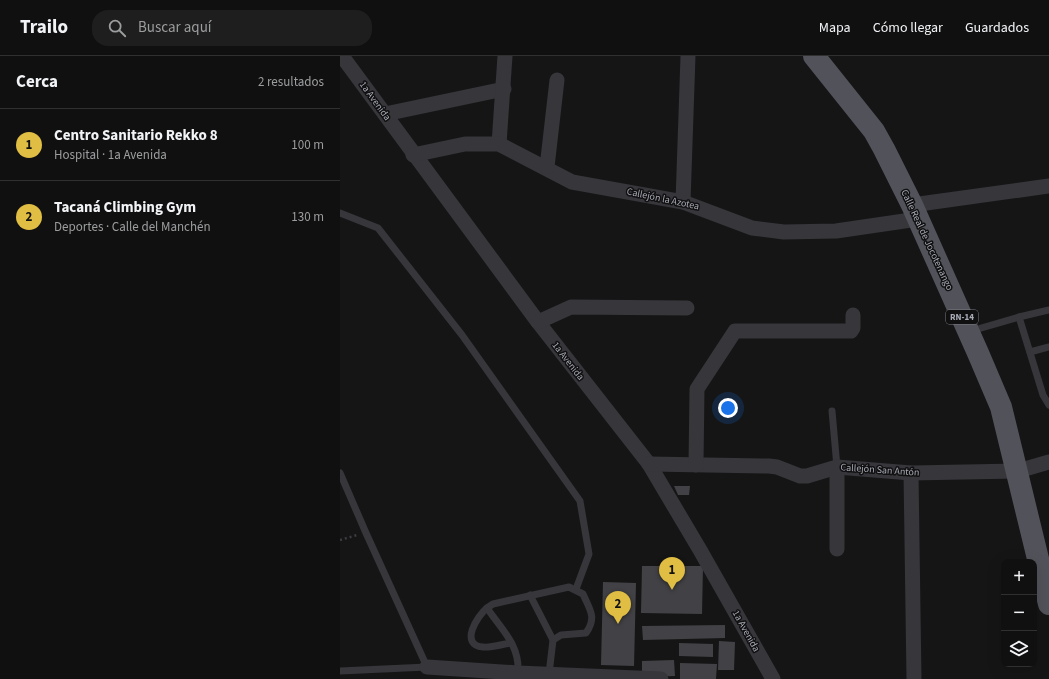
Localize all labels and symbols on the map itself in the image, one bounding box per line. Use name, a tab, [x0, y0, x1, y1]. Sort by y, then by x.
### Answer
street label: 1a Avenida	[356, 78, 394, 124]
street label: Callejón la Azotea	[625, 184, 701, 214]
street label: Calle Real de Jocotenango	[897, 187, 957, 293]
road number: RN-14	[946, 310, 978, 324]
street label: 1a Avenida	[548, 339, 588, 383]
your location	[718, 398, 738, 418]
street label: Callejón San Antón	[840, 460, 920, 480]
pin: 1	[659, 557, 685, 590]
pin: 2	[605, 591, 631, 624]
street label: 1a Avenida	[729, 608, 763, 654]

